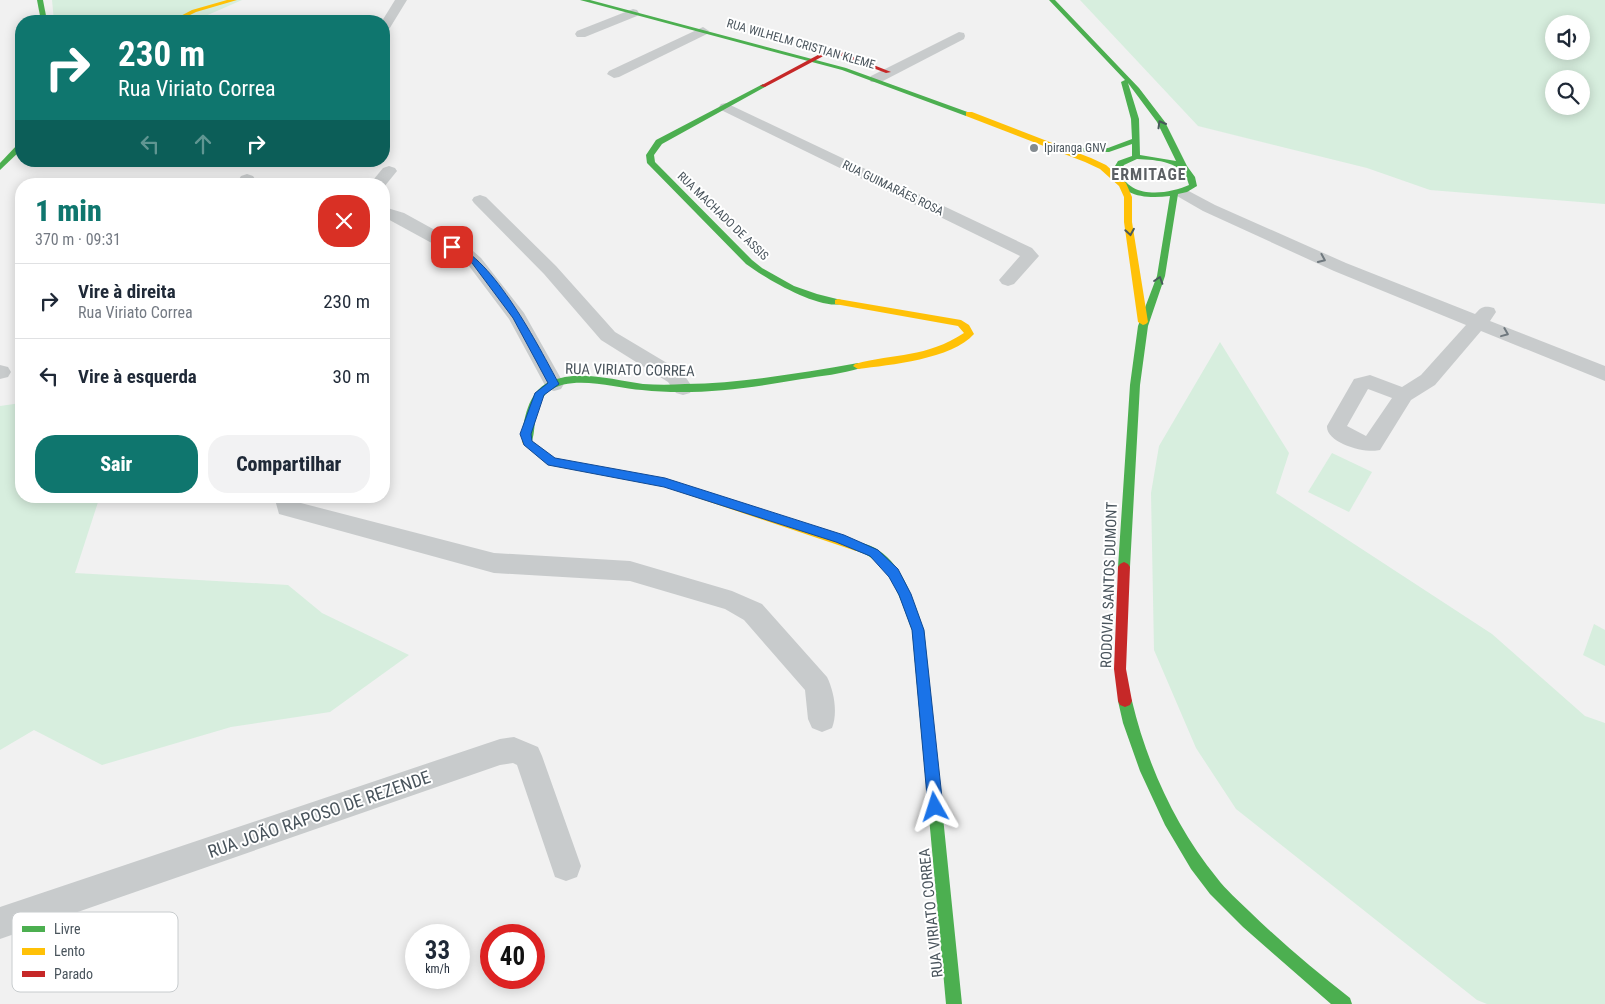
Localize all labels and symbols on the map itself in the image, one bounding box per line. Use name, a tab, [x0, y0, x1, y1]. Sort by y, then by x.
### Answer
street label: RUA WILHELM CRISTIAN KLEME	[725, 16, 877, 72]
one-way arrow	[1158, 120, 1168, 129]
place label: Ipiranga GNV	[1044, 141, 1107, 155]
marker: Ipiranga GNV	[1028, 142, 1040, 154]
street label: RUA GUIMARÃES ROSA	[840, 156, 947, 219]
district label: ERMITAGE	[1111, 165, 1187, 184]
street label: RUA MACHADO DE ASSIS	[675, 169, 771, 263]
pin	[431, 226, 473, 268]
one-way arrow	[1124, 229, 1135, 237]
one-way arrow	[1317, 252, 1326, 263]
one-way arrow	[1153, 277, 1163, 285]
one-way arrow	[1500, 327, 1509, 337]
street label: RUA VIRIATO CORREA	[565, 360, 695, 380]
street label: RODOVIA SANTOS DUMONT	[1097, 501, 1121, 668]
street label: RUA JOÃO RAPOSO DE REZENDE	[205, 766, 433, 862]
position arrow	[908, 780, 960, 832]
street label: RUA VIRIATO CORREA	[915, 847, 947, 978]
legend	[12, 912, 178, 992]
text: Livre	[54, 921, 81, 937]
speed limit sign: 40	[480, 924, 545, 989]
text: Lento	[54, 943, 85, 959]
text: Parado	[54, 966, 93, 982]

